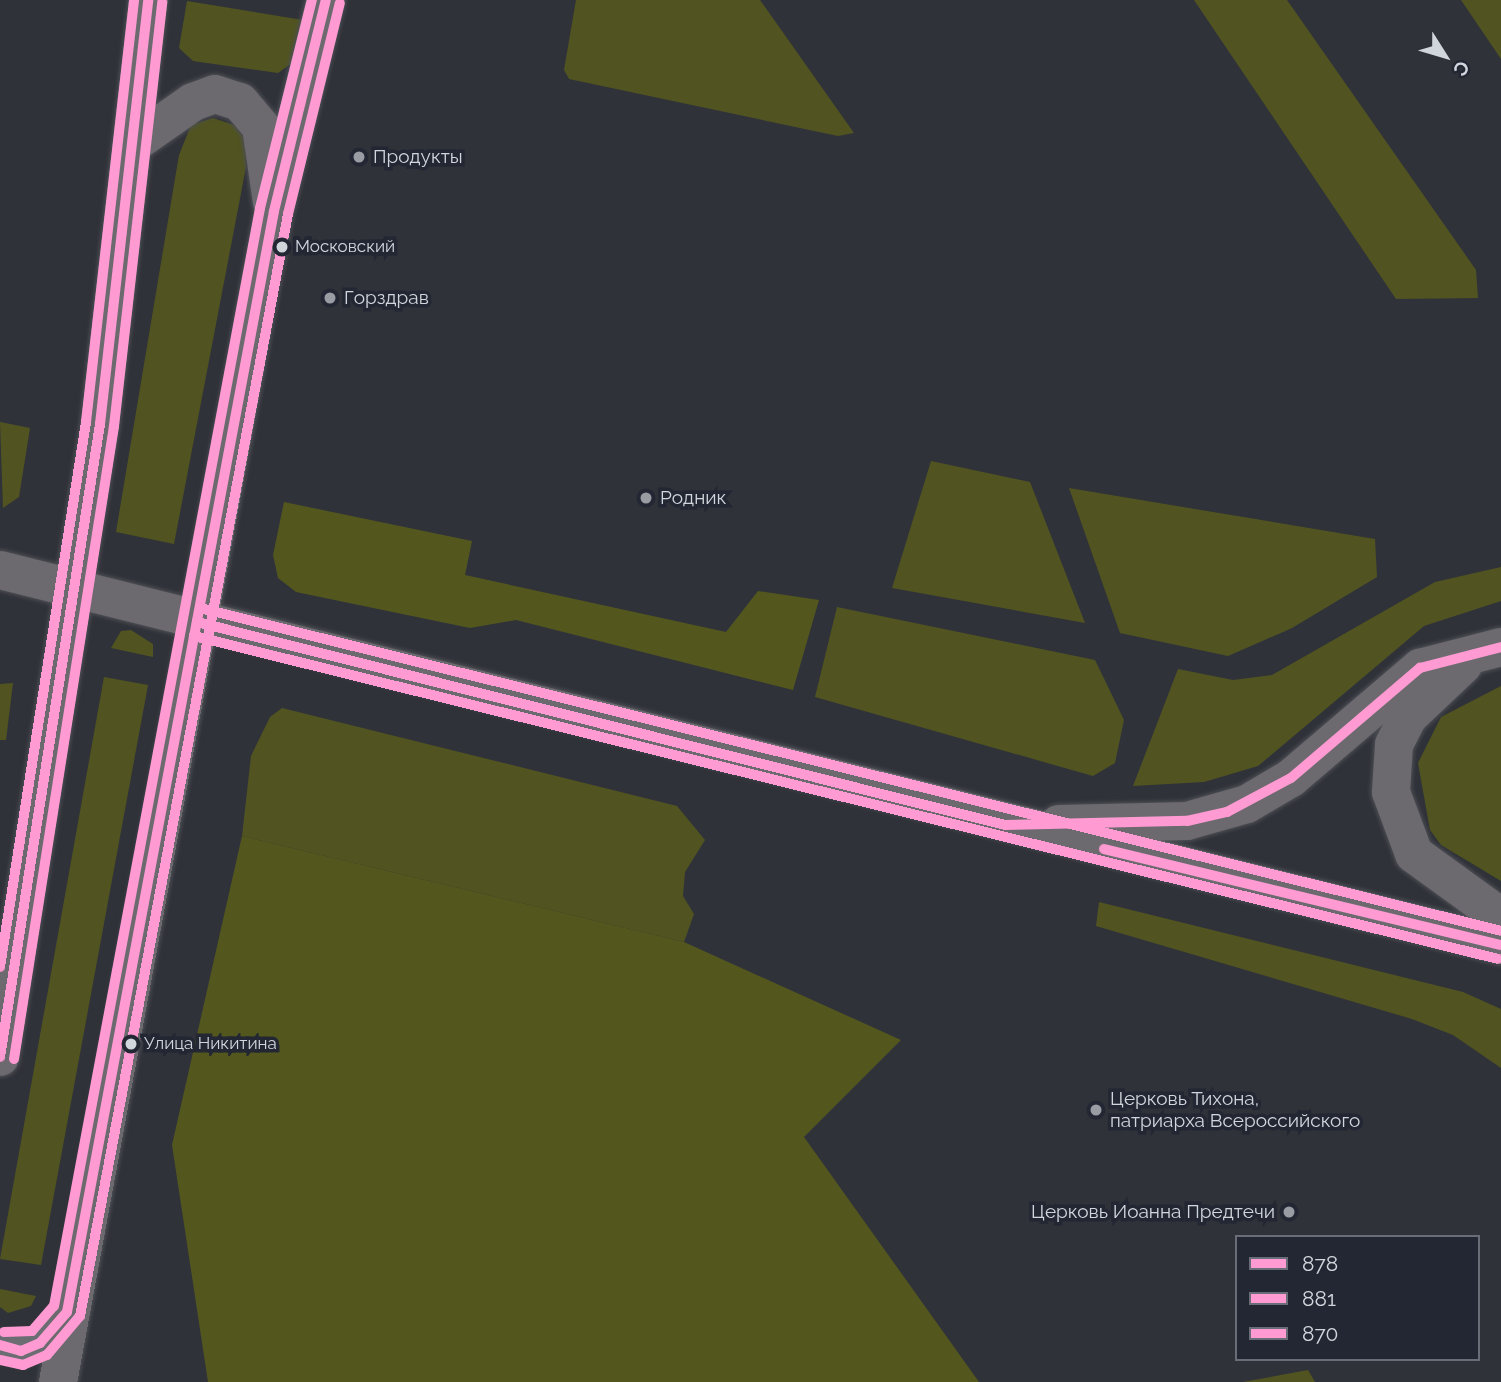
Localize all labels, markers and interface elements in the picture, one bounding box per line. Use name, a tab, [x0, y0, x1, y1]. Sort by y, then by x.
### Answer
north arrow	[1410, 21, 1480, 91]
text: С	[1449, 57, 1474, 80]
place label: Продукты	[373, 146, 463, 168]
marker: Продукты	[351, 149, 367, 165]
place label: Московский	[295, 237, 395, 257]
marker: Московский	[275, 240, 289, 254]
place label: Горздрав	[344, 287, 429, 309]
marker: Горздрав	[322, 290, 338, 306]
place label: Родник	[660, 487, 726, 509]
marker: Родник	[638, 490, 654, 506]
place label: Улица Никитина	[144, 1034, 277, 1054]
marker: Улица Никитина	[124, 1037, 138, 1051]
place label: Церковь Тихона, патриарха Всероссийского	[1110, 1088, 1360, 1132]
marker: Церковь Тихона, патриарха Всероссийского	[1088, 1102, 1104, 1118]
place label: Церковь Иоанна Предтечи	[1031, 1201, 1275, 1223]
marker: Церковь Иоанна Предтечи	[1281, 1204, 1297, 1220]
legend	[1235, 1235, 1480, 1361]
text: 878	[1302, 1251, 1338, 1276]
text: 881	[1302, 1286, 1336, 1311]
text: 870	[1302, 1321, 1338, 1346]

